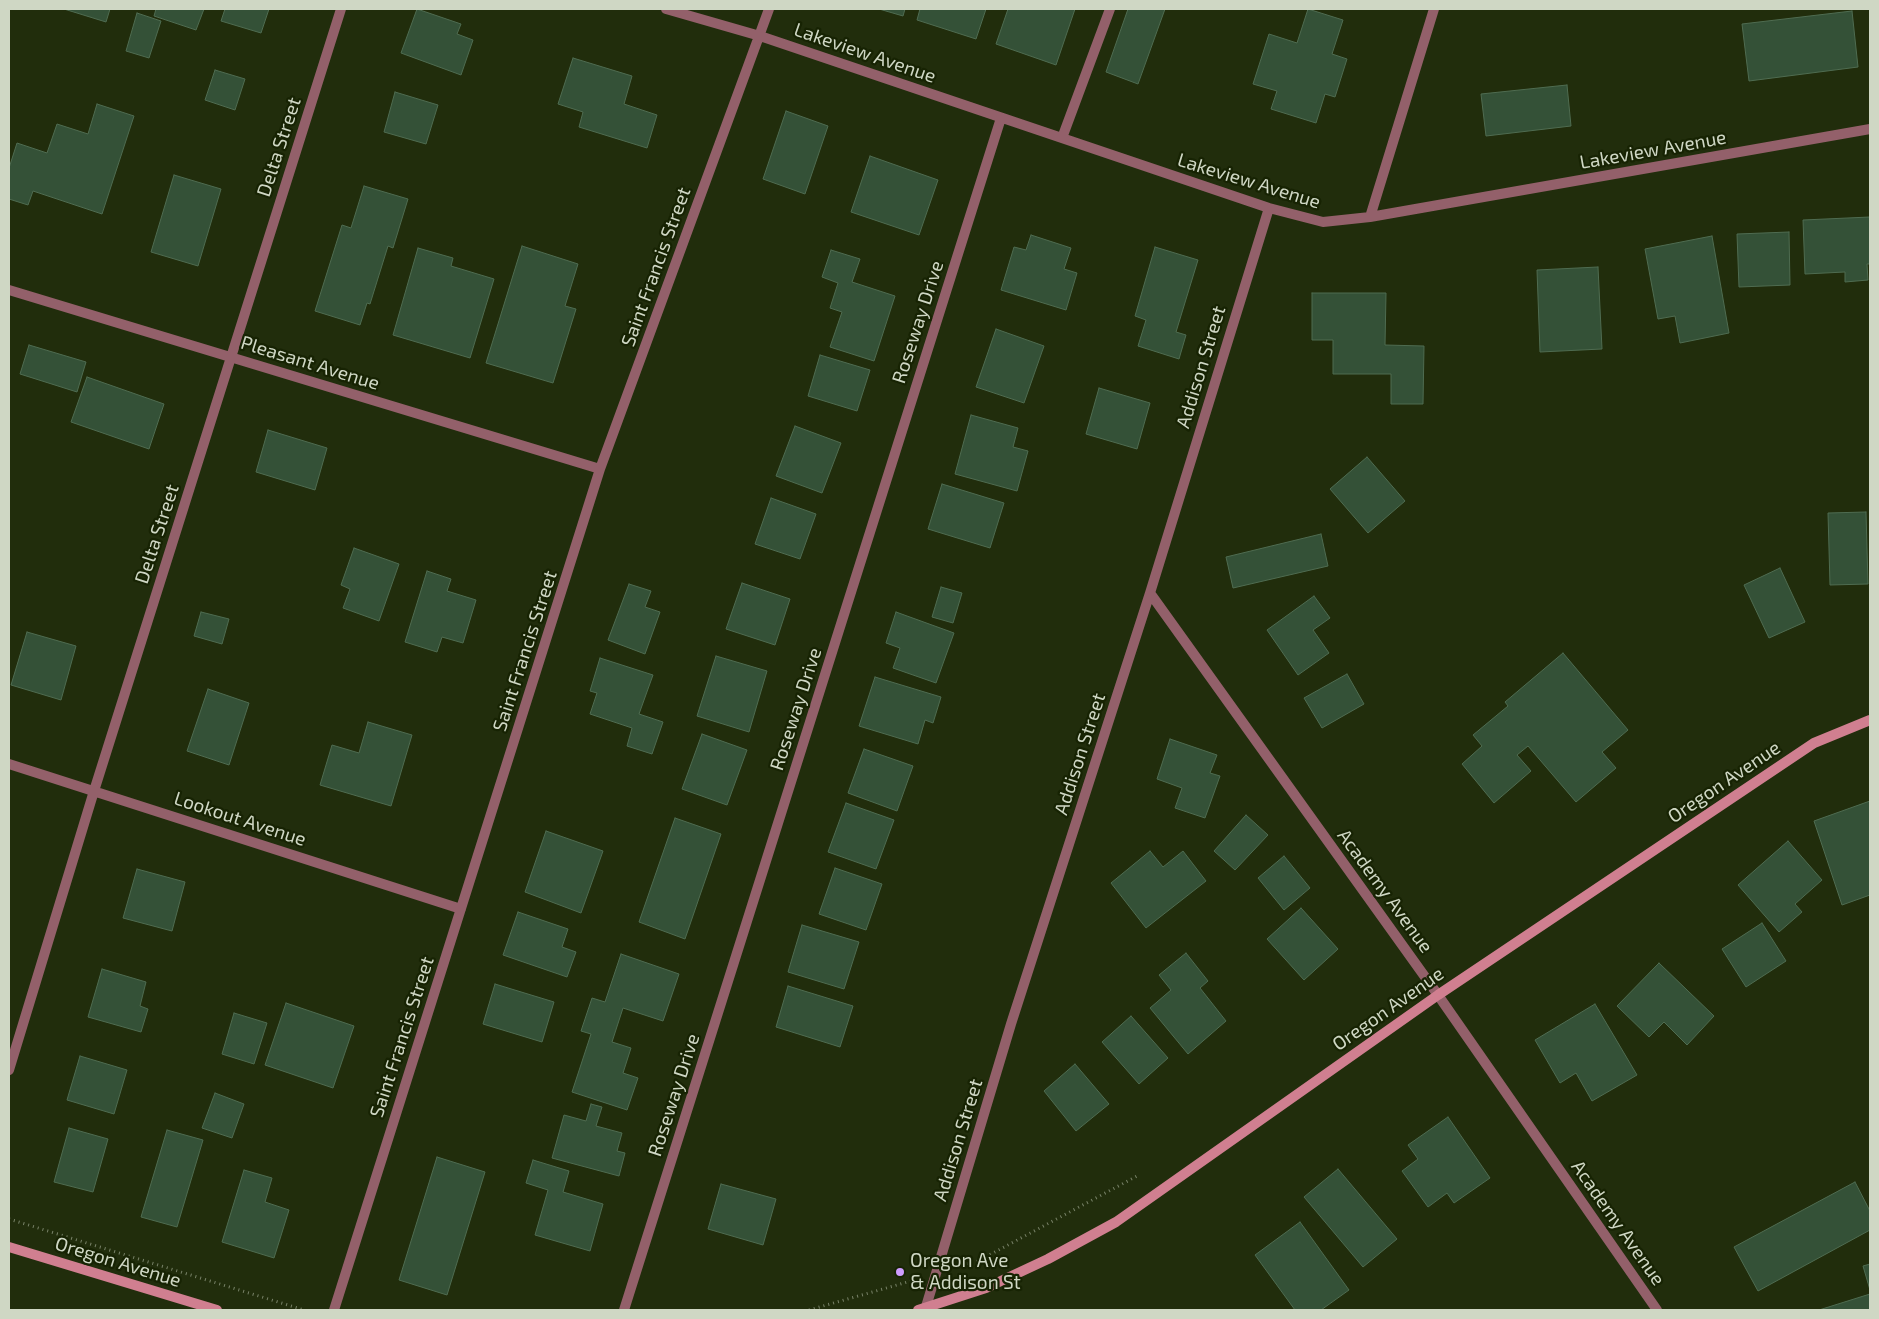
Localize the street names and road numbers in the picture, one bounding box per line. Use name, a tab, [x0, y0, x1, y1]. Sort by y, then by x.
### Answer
street label: Lakeview Avenue	[791, 18, 939, 88]
street label: Delta Street	[252, 94, 306, 200]
street label: Lakeview Avenue	[1578, 126, 1728, 174]
street label: Lakeview Avenue	[1175, 148, 1323, 214]
street label: Saint Francis Street	[617, 184, 695, 350]
street label: Roseway Drive	[887, 258, 949, 386]
street label: Addison Street	[1172, 303, 1230, 431]
street label: Pleasant Avenue	[238, 331, 382, 395]
street label: Delta Street	[130, 481, 184, 587]
street label: Saint Francis Street	[488, 568, 562, 734]
street label: Roseway Drive	[765, 645, 827, 773]
street label: Addison Street	[1050, 690, 1110, 818]
street label: Oregon Avenue	[1664, 736, 1784, 828]
street label: Lookout Avenue	[171, 787, 309, 851]
street label: Academy Avenue	[1333, 825, 1437, 957]
street label: Saint Francis Street	[365, 954, 439, 1120]
street label: Oregon Avenue	[1328, 962, 1448, 1056]
street label: Roseway Drive	[643, 1031, 705, 1159]
street label: Addison Street	[929, 1076, 987, 1204]
street label: Academy Avenue	[1566, 1156, 1670, 1290]
street label: Oregon Avenue	[52, 1232, 184, 1292]

